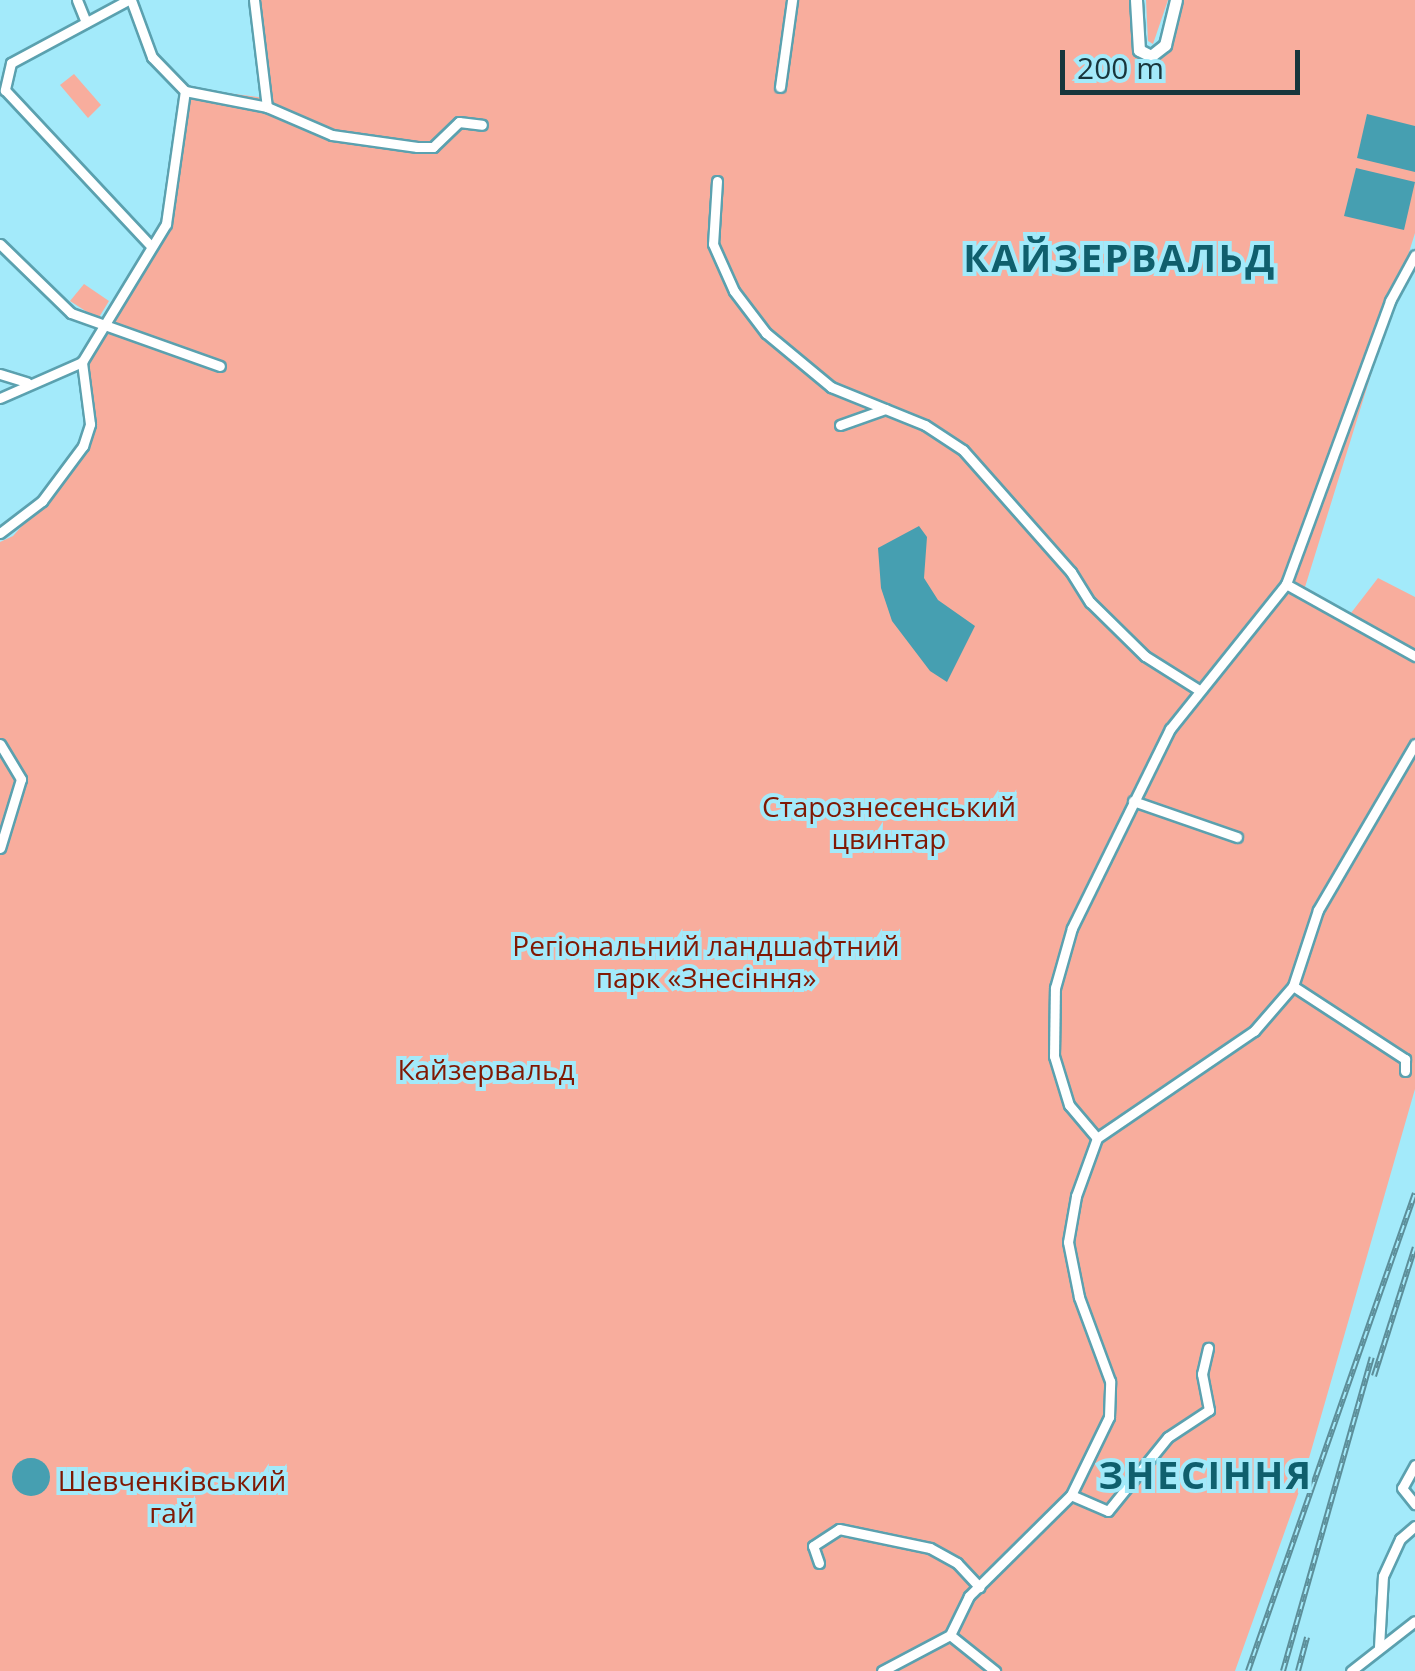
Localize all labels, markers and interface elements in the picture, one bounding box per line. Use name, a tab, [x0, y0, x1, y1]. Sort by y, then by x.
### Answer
scale bar	[1065, 30, 1305, 92]
text: 200 m	[1077, 47, 1164, 88]
district label: КАЙЗЕРВАЛЬД	[963, 235, 1277, 281]
park label: Старознесенський цвинтар	[762, 789, 1016, 855]
park label: Регіональний ландшафтний парк «Знесіння»	[512, 928, 900, 994]
park label: Кайзервальд	[397, 1052, 575, 1086]
district label: ЗНЕСІННЯ	[1098, 1452, 1314, 1498]
park label: Шевченківський гай	[58, 1463, 286, 1529]

